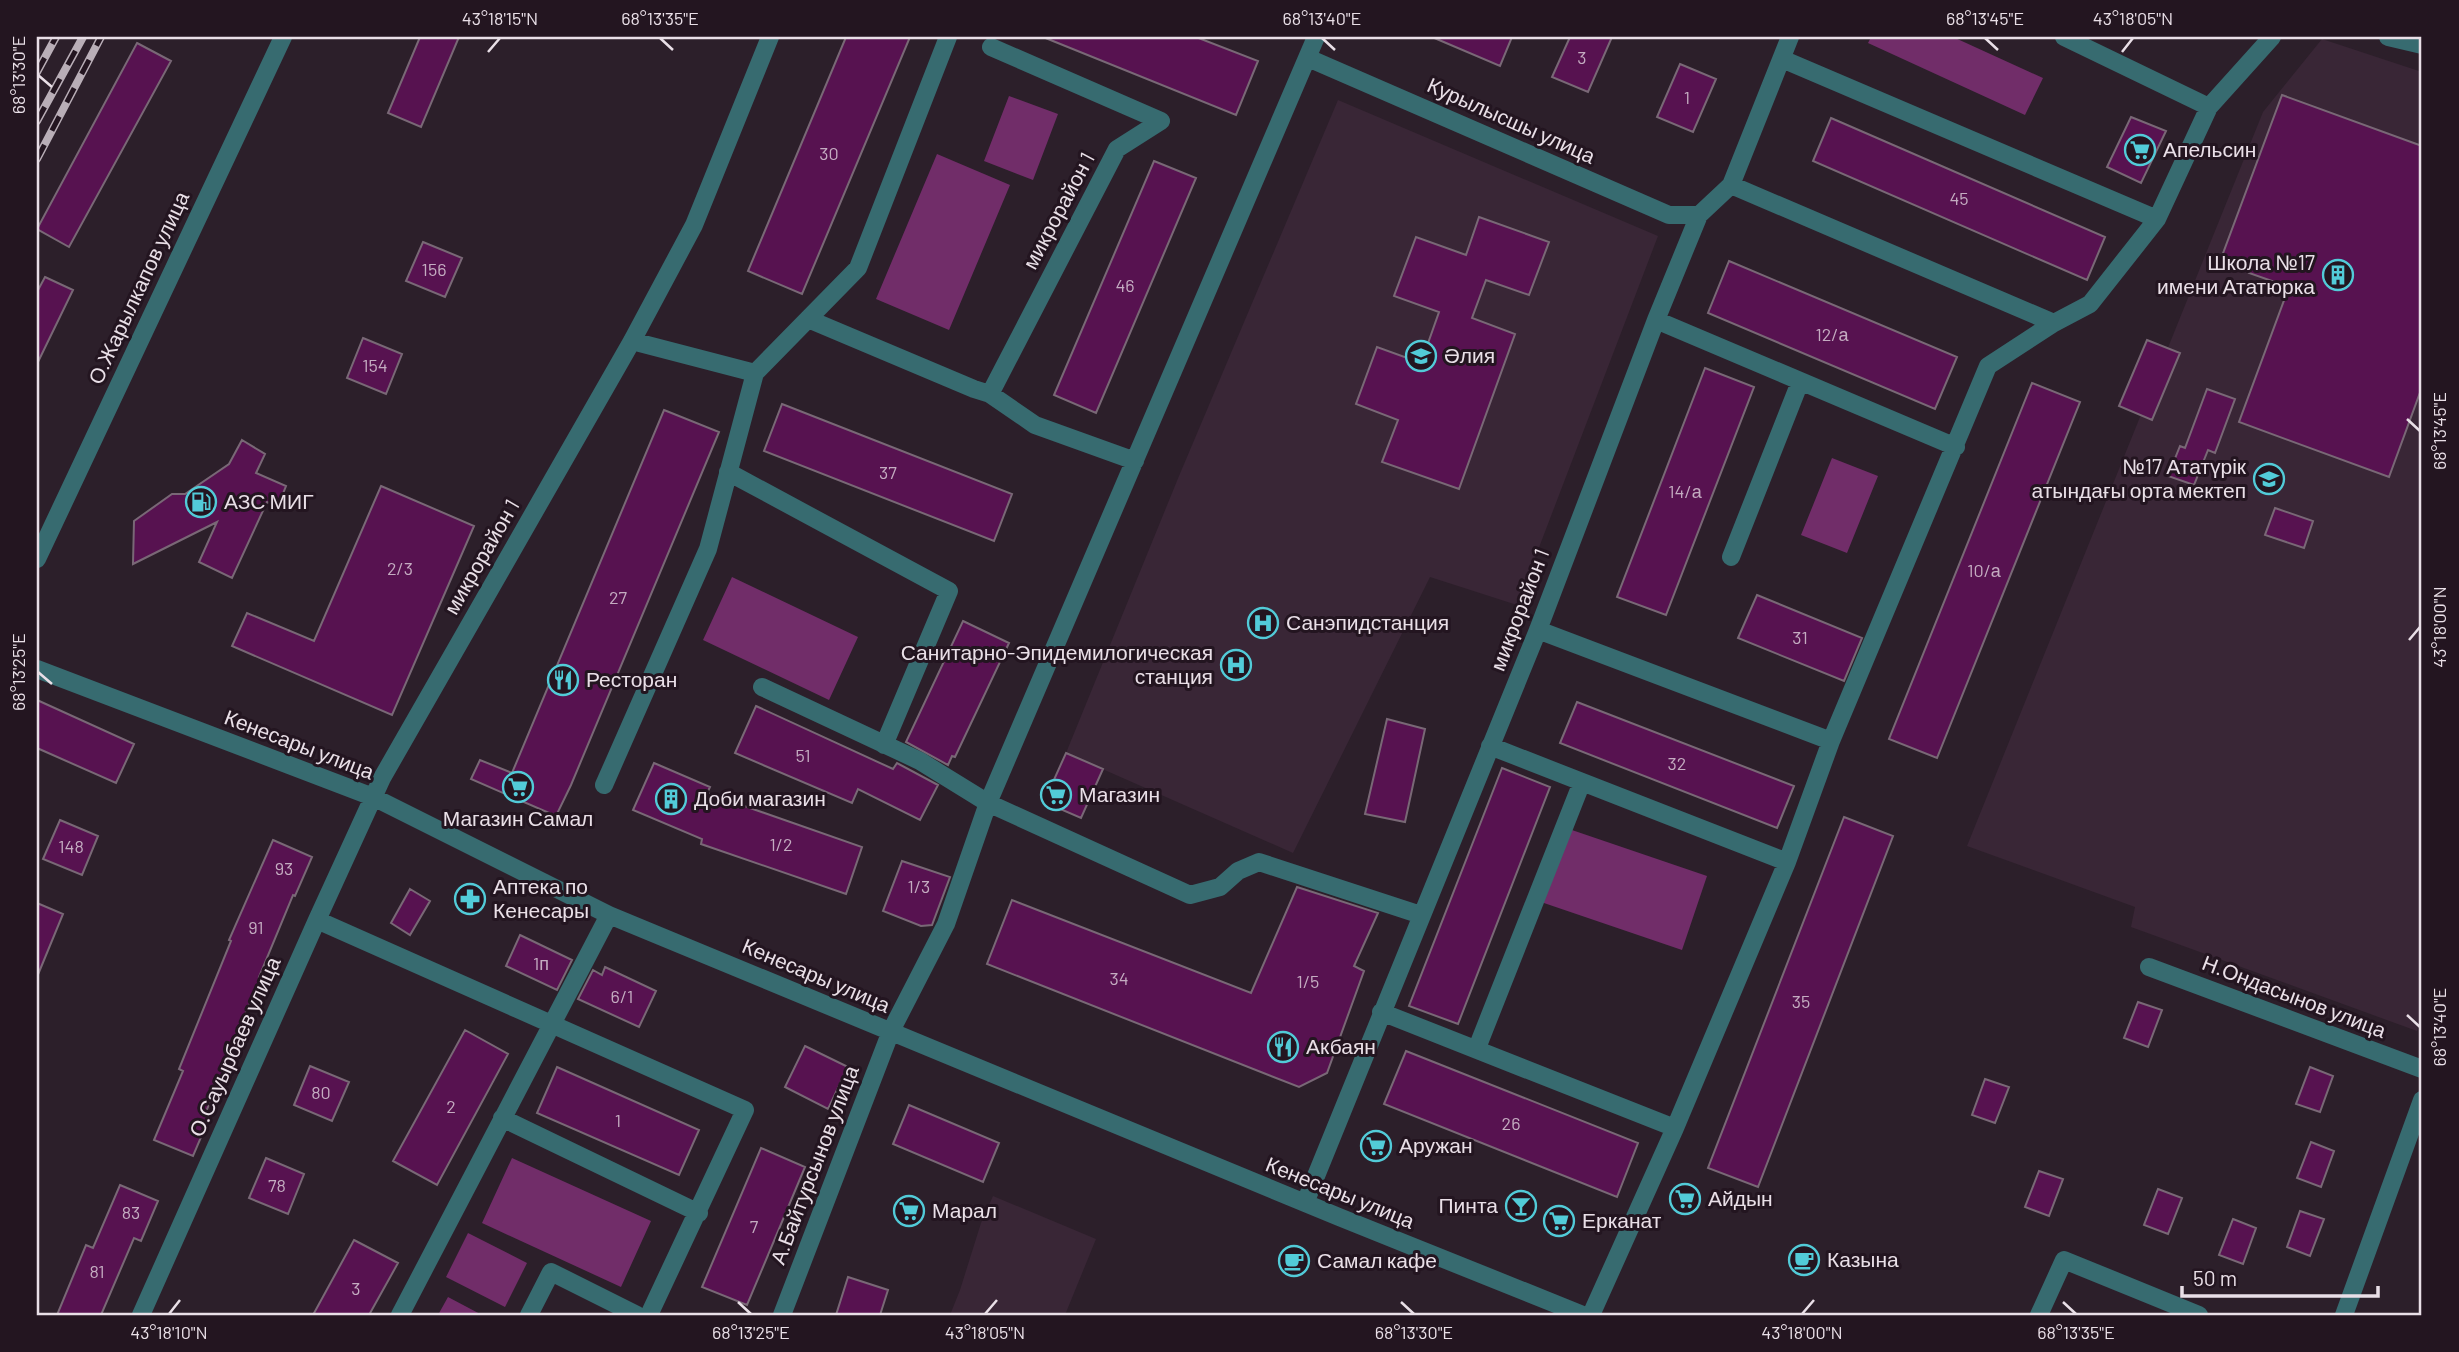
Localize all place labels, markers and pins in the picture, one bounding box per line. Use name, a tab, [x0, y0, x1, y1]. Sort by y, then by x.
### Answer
supermarket icon: Апельсин	[2123, 133, 2157, 167]
place label: Апельсин	[2163, 136, 2256, 161]
place label: Школа №17 имени Ататюрка	[2157, 249, 2315, 298]
building icon: Школа №17 имени Ататюрка	[2321, 258, 2355, 292]
school or university icon: Әлия	[1404, 339, 1438, 373]
place label: Әлия	[1444, 342, 1495, 367]
place label: №17 Ататүрік атындағы орта мектеп	[2031, 453, 2247, 502]
school or university icon: №17 Ататүрік атындағы орта мектеп	[2252, 462, 2286, 496]
fuel station icon: АЗС МИГ	[184, 485, 218, 519]
place label: АЗС МИГ	[224, 488, 314, 513]
hospital icon: Санэпидстанция	[1246, 606, 1280, 640]
place label: Санэпидстанция	[1286, 609, 1449, 634]
place label: Санитарно-Эпидемилогическая станция	[901, 639, 1213, 688]
hospital icon: Санитарно-Эпидемилогическая станция	[1219, 648, 1253, 682]
restaurant icon: Ресторан	[546, 663, 580, 697]
place label: Ресторан	[586, 666, 677, 691]
supermarket icon: Магазин Самал	[501, 770, 535, 804]
supermarket icon: Магазин	[1039, 778, 1073, 812]
place label: Магазин	[1079, 781, 1160, 806]
building icon: Доби магазин	[654, 782, 688, 816]
place label: Доби магазин	[694, 785, 826, 810]
place label: Магазин Самал	[443, 805, 593, 830]
place label: Аптека по Кенесары	[493, 873, 589, 922]
pharmacy icon: Аптека по Кенесары	[453, 882, 487, 916]
restaurant icon: Акбаян	[1266, 1030, 1300, 1064]
place label: Акбаян	[1306, 1033, 1376, 1058]
supermarket icon: Аружан	[1359, 1129, 1393, 1163]
place label: Аружан	[1399, 1132, 1473, 1157]
supermarket icon: Айдын	[1668, 1182, 1702, 1216]
place label: Айдын	[1708, 1185, 1773, 1210]
bar icon: Пинта	[1504, 1189, 1538, 1223]
place label: Пинта	[1439, 1192, 1498, 1217]
supermarket icon: Марал	[892, 1194, 926, 1228]
place label: Марал	[932, 1197, 997, 1222]
supermarket icon: Ерканат	[1542, 1204, 1576, 1238]
place label: Ерканат	[1582, 1207, 1662, 1232]
cafe icon: Казына	[1787, 1243, 1821, 1277]
cafe icon: Самал кафе	[1277, 1244, 1311, 1278]
place label: Казына	[1827, 1246, 1899, 1271]
place label: Самал кафе	[1317, 1247, 1437, 1272]

